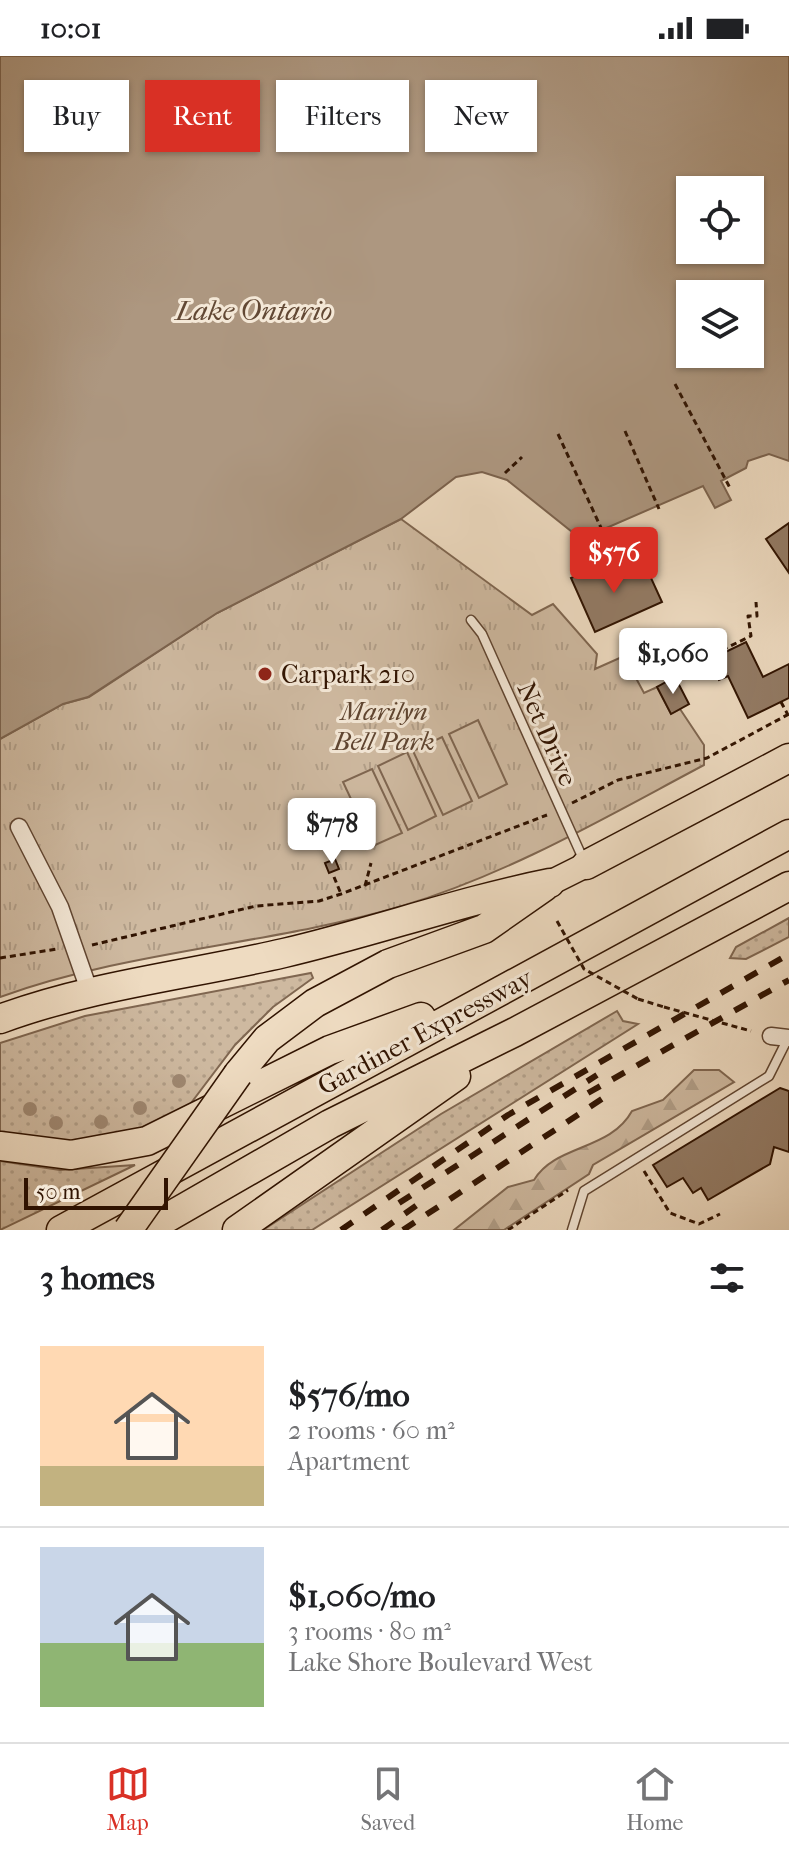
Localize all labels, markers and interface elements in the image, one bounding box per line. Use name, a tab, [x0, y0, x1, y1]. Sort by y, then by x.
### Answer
text: 10:01	[40, 11, 101, 46]
chip: Buy	[24, 80, 129, 152]
chip: Rent	[145, 80, 260, 152]
chip: Filters	[276, 80, 409, 152]
chip: New	[425, 80, 537, 152]
map controls	[676, 176, 764, 368]
button: locate	[676, 176, 764, 264]
button: layers	[676, 280, 764, 368]
water label: Lake Ontario	[174, 294, 332, 327]
pin: $576	[567, 527, 661, 595]
text: $576	[588, 537, 640, 568]
pin: $1,060	[608, 628, 738, 696]
text: $1,060	[637, 638, 709, 669]
place label: Carpark 210	[281, 659, 415, 690]
marker: Carpark 210	[256, 665, 274, 683]
street label: Net Drive	[510, 677, 584, 791]
park label: Marilyn Bell Park	[331, 696, 435, 757]
pin: $778	[285, 798, 379, 866]
text: $778	[306, 808, 358, 839]
street label: Gardiner Expressway	[313, 962, 538, 1102]
scale bar	[24, 1174, 168, 1210]
text: 50 m	[36, 1179, 81, 1205]
icon: filters	[705, 1256, 749, 1300]
text: 3 homes	[40, 1258, 155, 1298]
text: $576/mo	[288, 1375, 410, 1415]
icon: home	[104, 1378, 200, 1474]
text: 2 rooms · 60 m²	[288, 1415, 455, 1446]
text: Apartment	[288, 1446, 410, 1477]
text: $1,060/mo	[288, 1576, 435, 1616]
icon: home	[104, 1579, 200, 1675]
text: 3 rooms · 80 m²	[288, 1616, 451, 1647]
text: Lake Shore Boulevard West	[288, 1647, 592, 1678]
tab: Map	[106, 1762, 150, 1836]
tab: Saved	[361, 1762, 415, 1836]
tab: Home	[626, 1762, 683, 1836]

